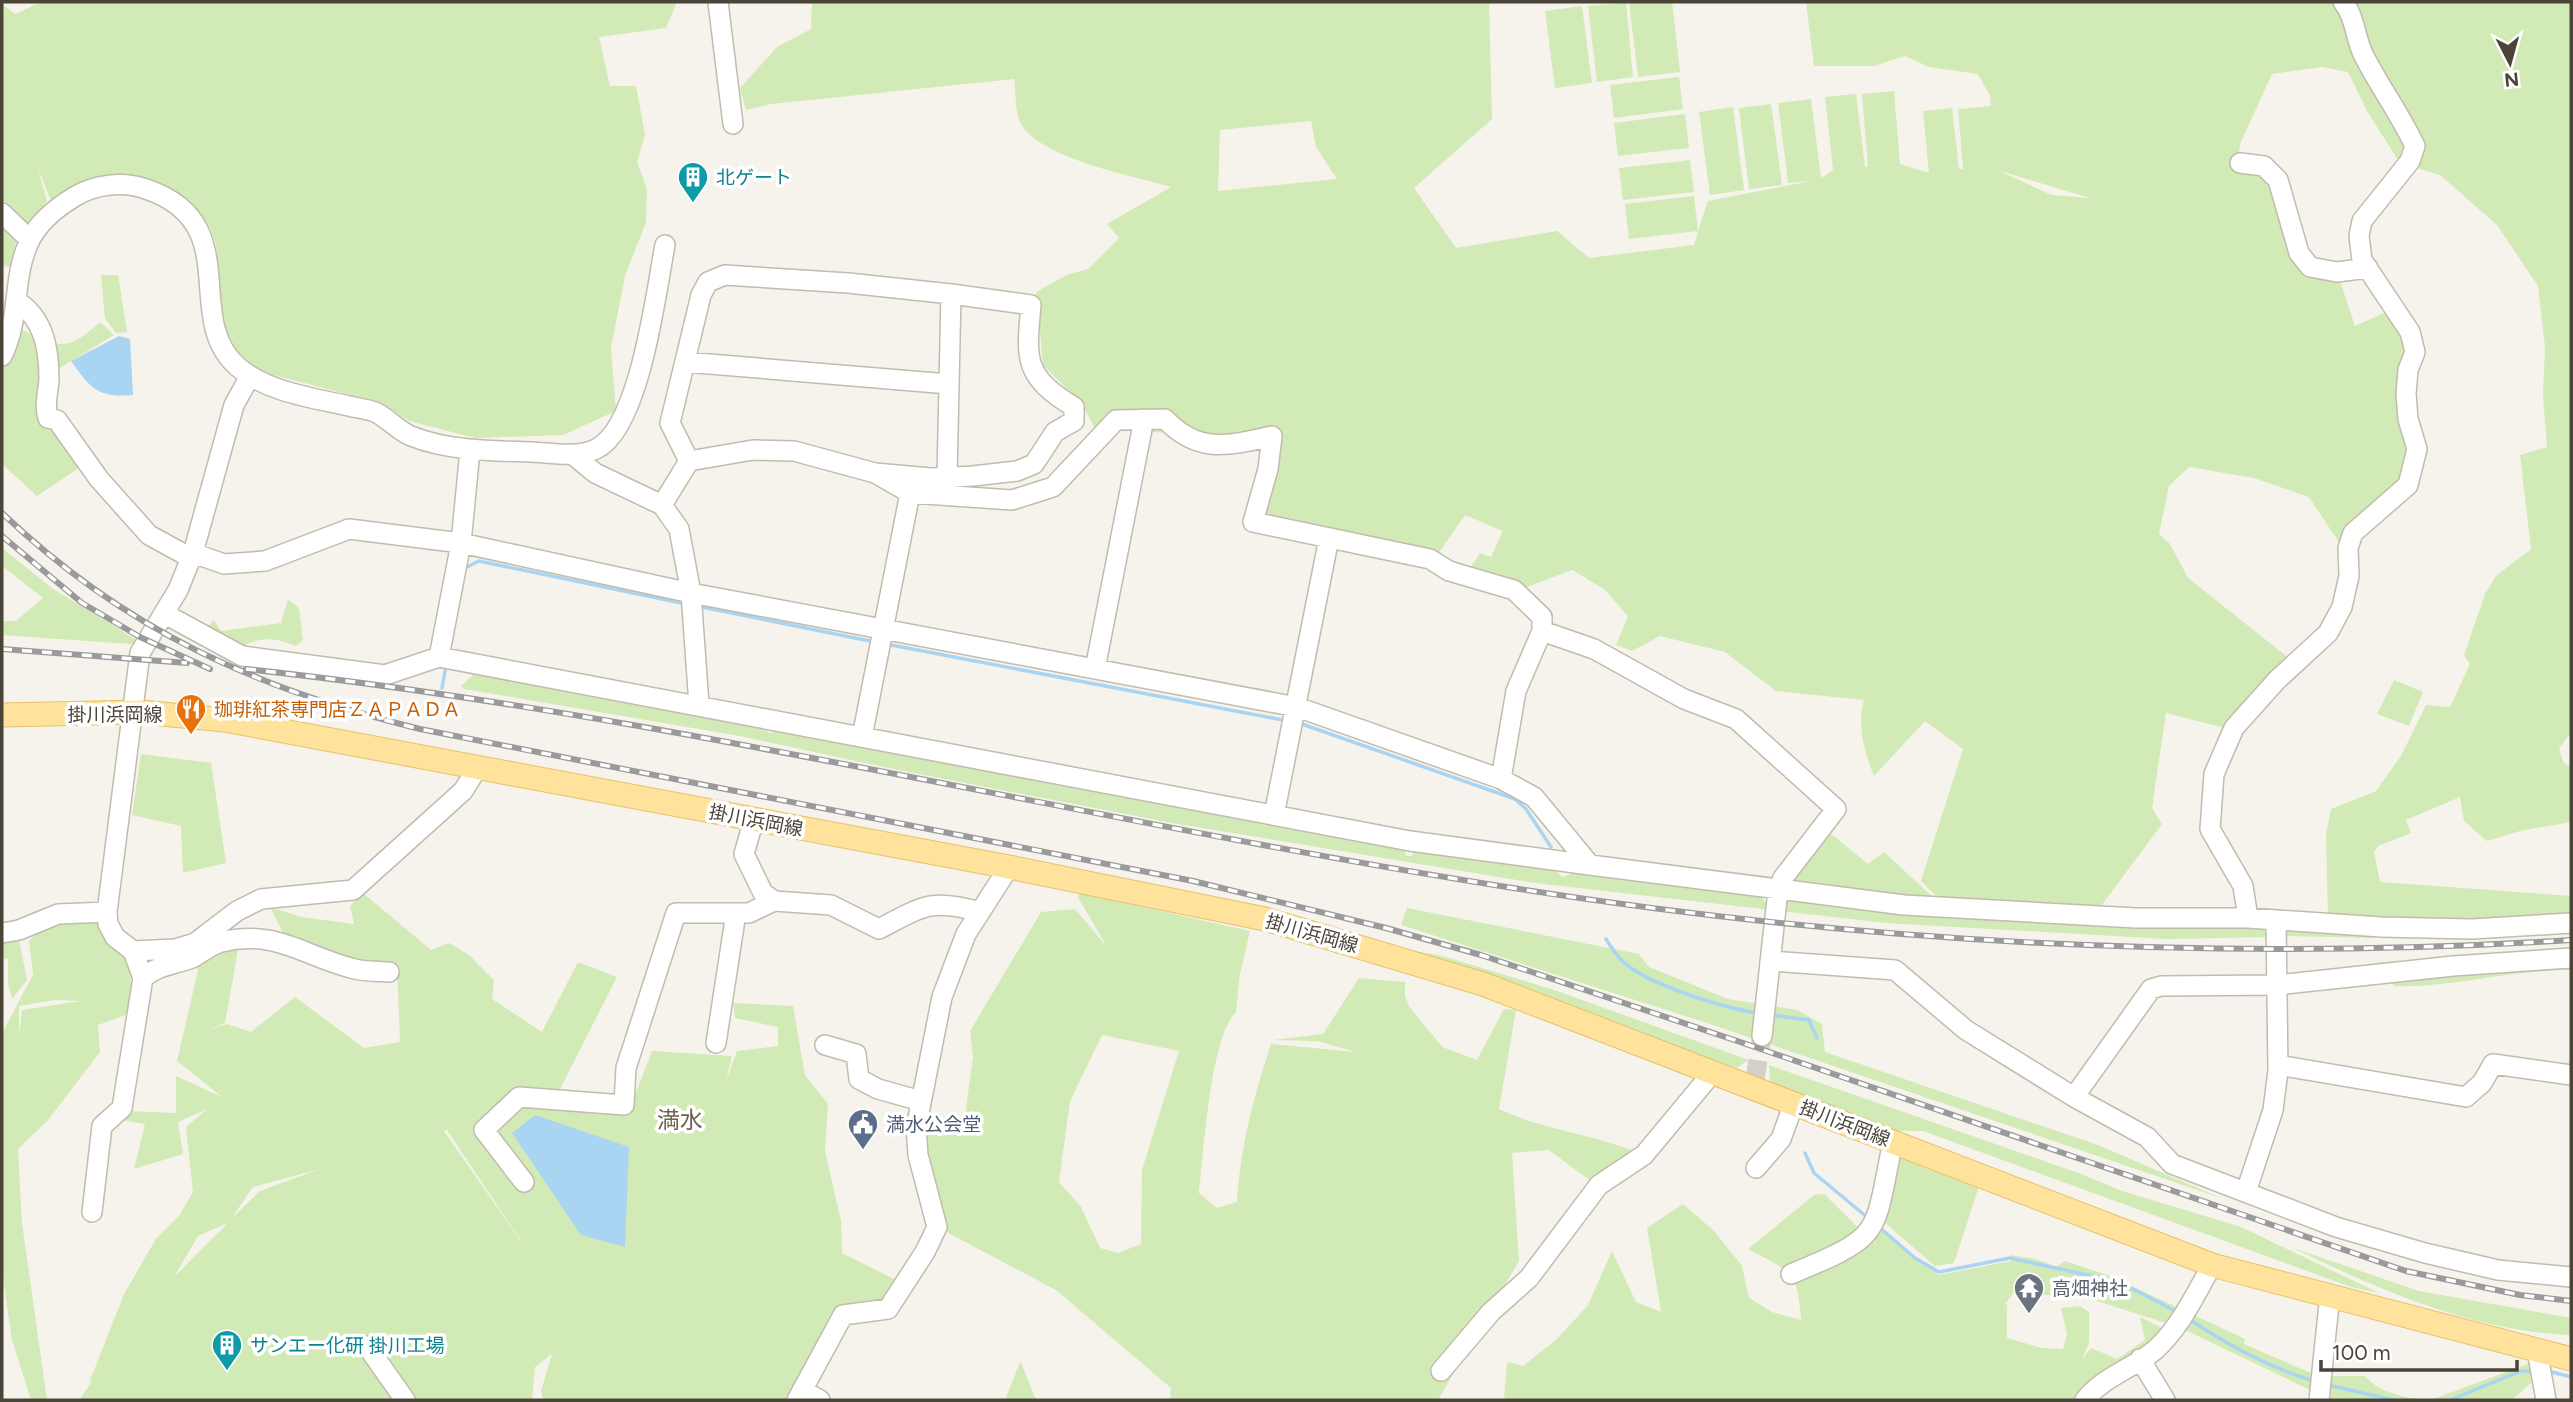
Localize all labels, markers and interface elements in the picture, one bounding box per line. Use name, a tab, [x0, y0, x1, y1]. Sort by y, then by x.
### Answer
north arrow	[2475, 28, 2545, 98]
text: N	[2503, 67, 2520, 92]
building icon: 北ゲート	[676, 160, 710, 204]
place label: 北ゲート	[716, 166, 792, 189]
restaurant icon: 珈琲紅茶専門店ＺＡＰＡＤＡ	[174, 692, 208, 736]
place label: 珈琲紅茶専門店ＺＡＰＡＤＡ	[214, 698, 461, 721]
street label: 掛川浜岡線	[67, 703, 163, 726]
street label: 掛川浜岡線	[707, 800, 805, 841]
street label: 掛川浜岡線	[1263, 909, 1361, 958]
street label: 掛川浜岡線	[1796, 1096, 1893, 1151]
district label: 満水	[657, 1106, 703, 1134]
public building icon: 満水公会堂	[846, 1107, 880, 1151]
place label: 満水公会堂	[886, 1113, 981, 1136]
temple icon: 高畑神社	[2012, 1271, 2046, 1315]
place label: 高畑神社	[2052, 1277, 2128, 1300]
building icon: サンエー化研 掛川工場	[210, 1328, 244, 1372]
scale bar	[2321, 1328, 2517, 1372]
place label: サンエー化研 掛川工場	[250, 1334, 445, 1357]
text: 100 m	[2332, 1340, 2391, 1365]

